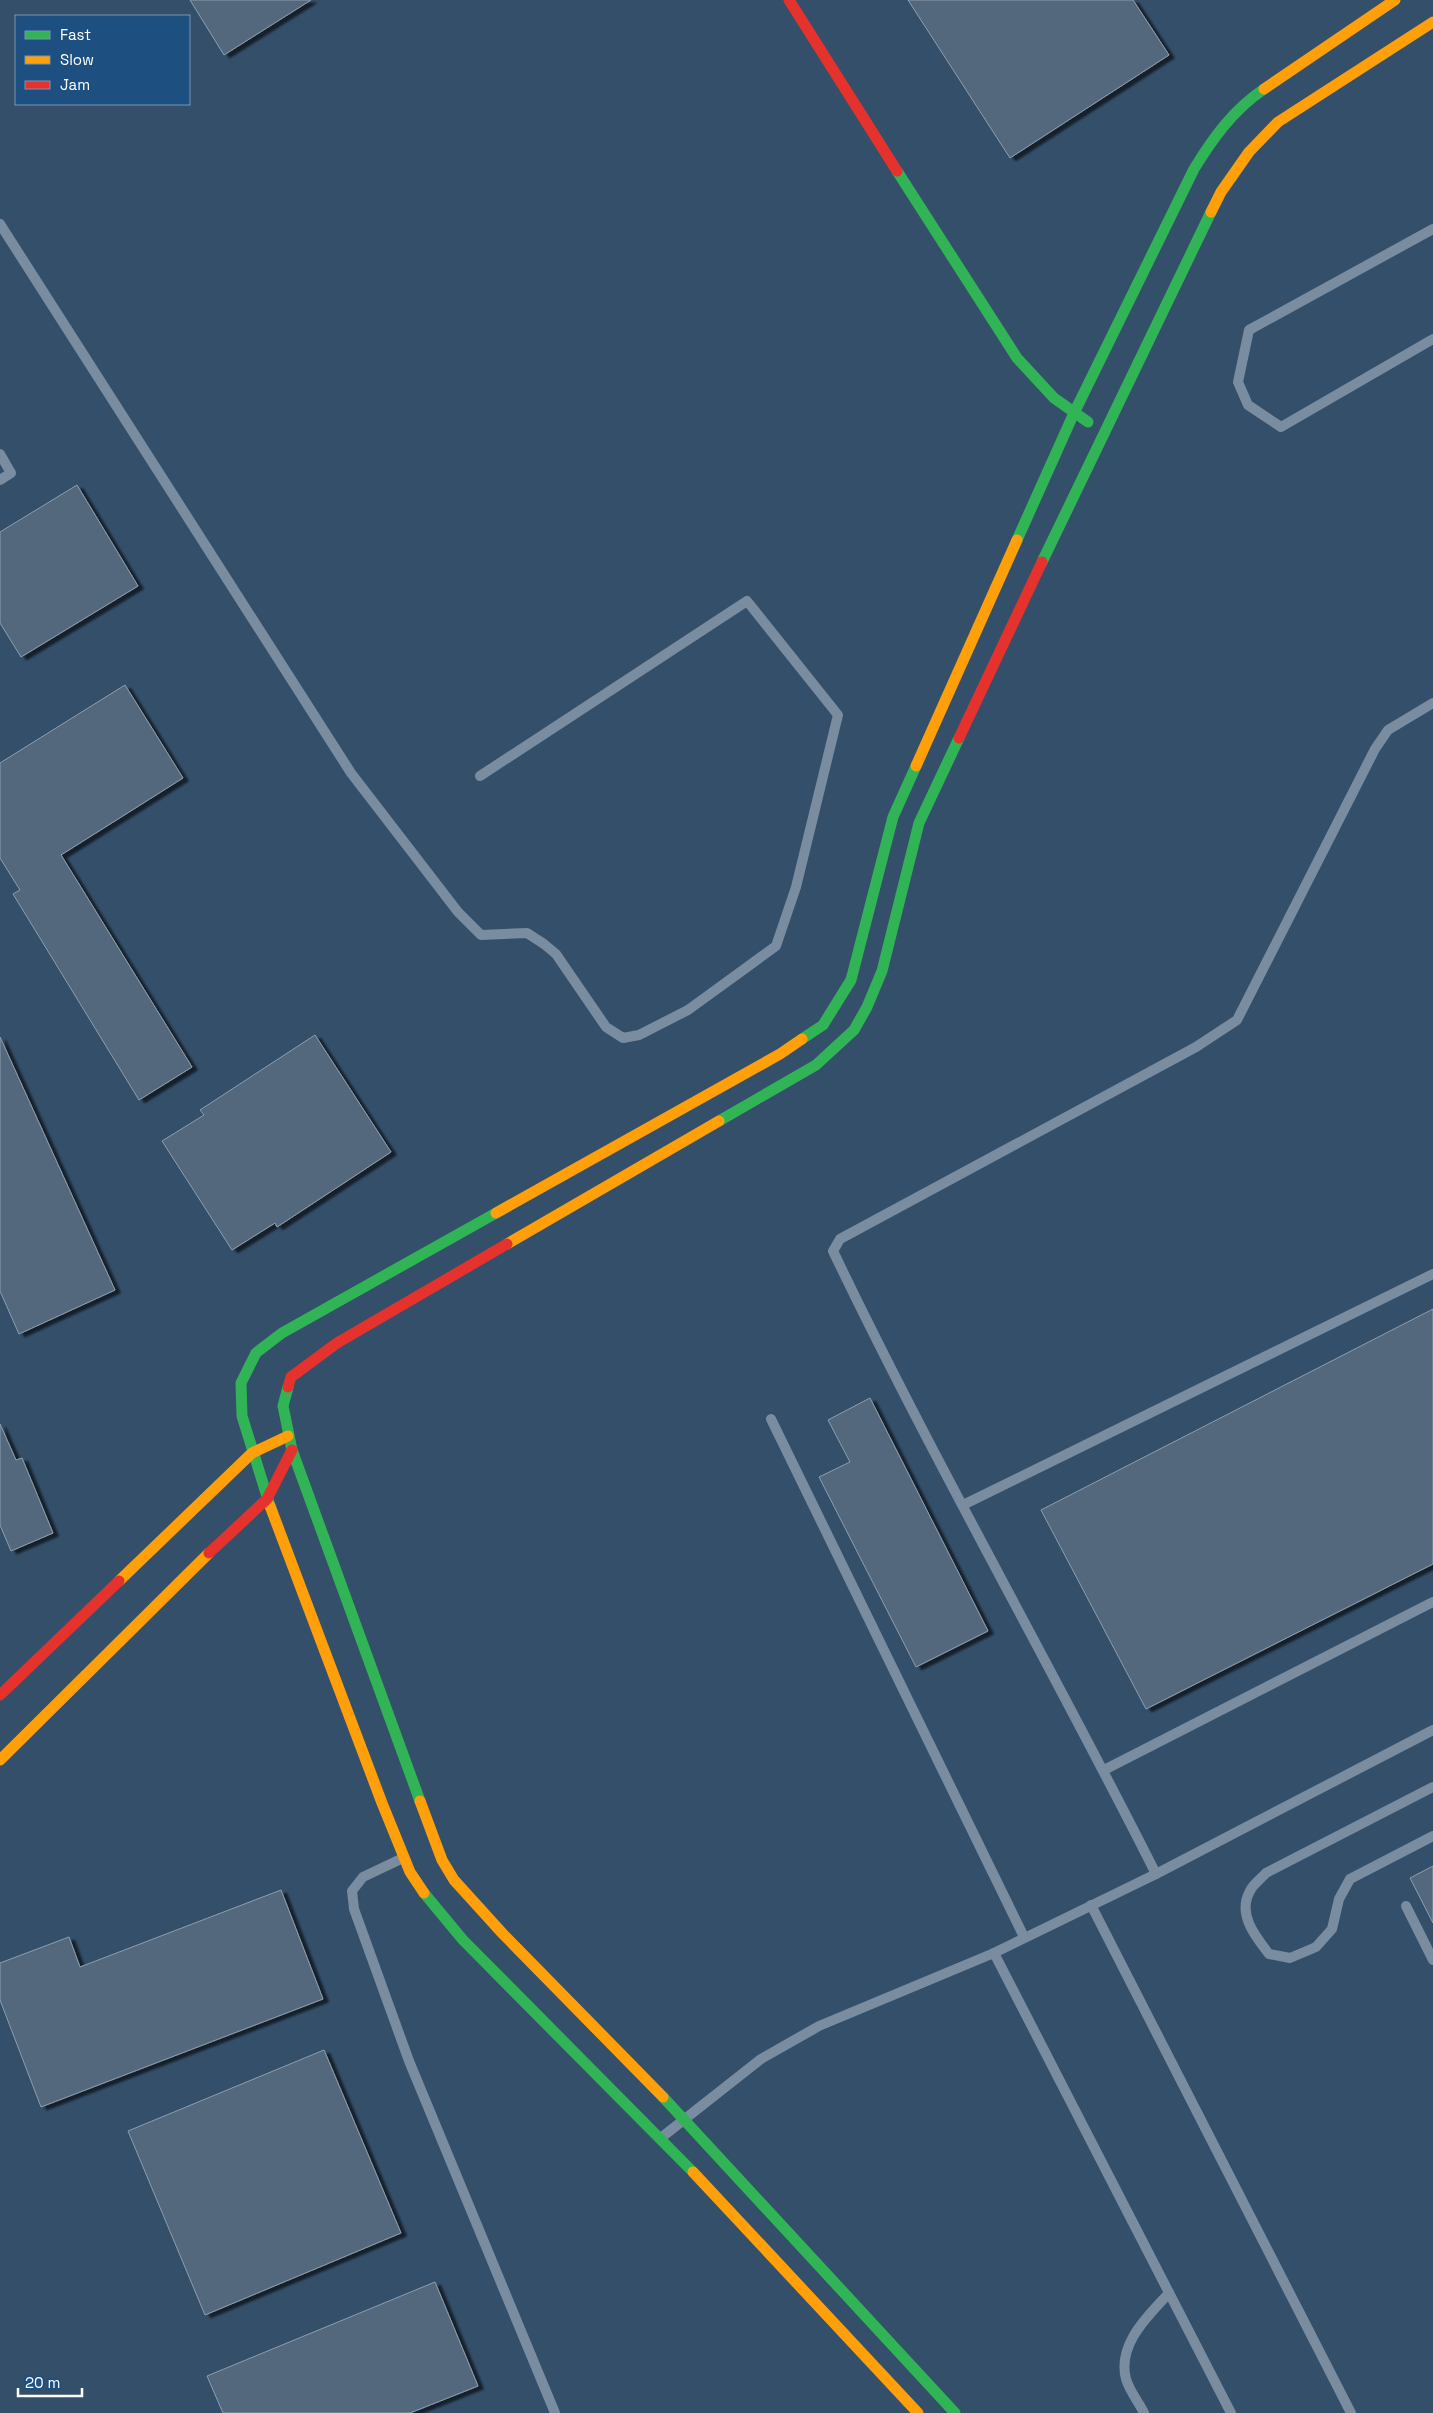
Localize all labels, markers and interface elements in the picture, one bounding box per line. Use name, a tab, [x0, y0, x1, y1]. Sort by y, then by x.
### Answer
legend	[15, 15, 190, 105]
text: Fast	[60, 25, 91, 44]
text: Slow	[60, 50, 94, 69]
text: Jam	[60, 75, 90, 94]
scale bar	[18, 2366, 81, 2398]
text: 20 m	[25, 2373, 60, 2392]

